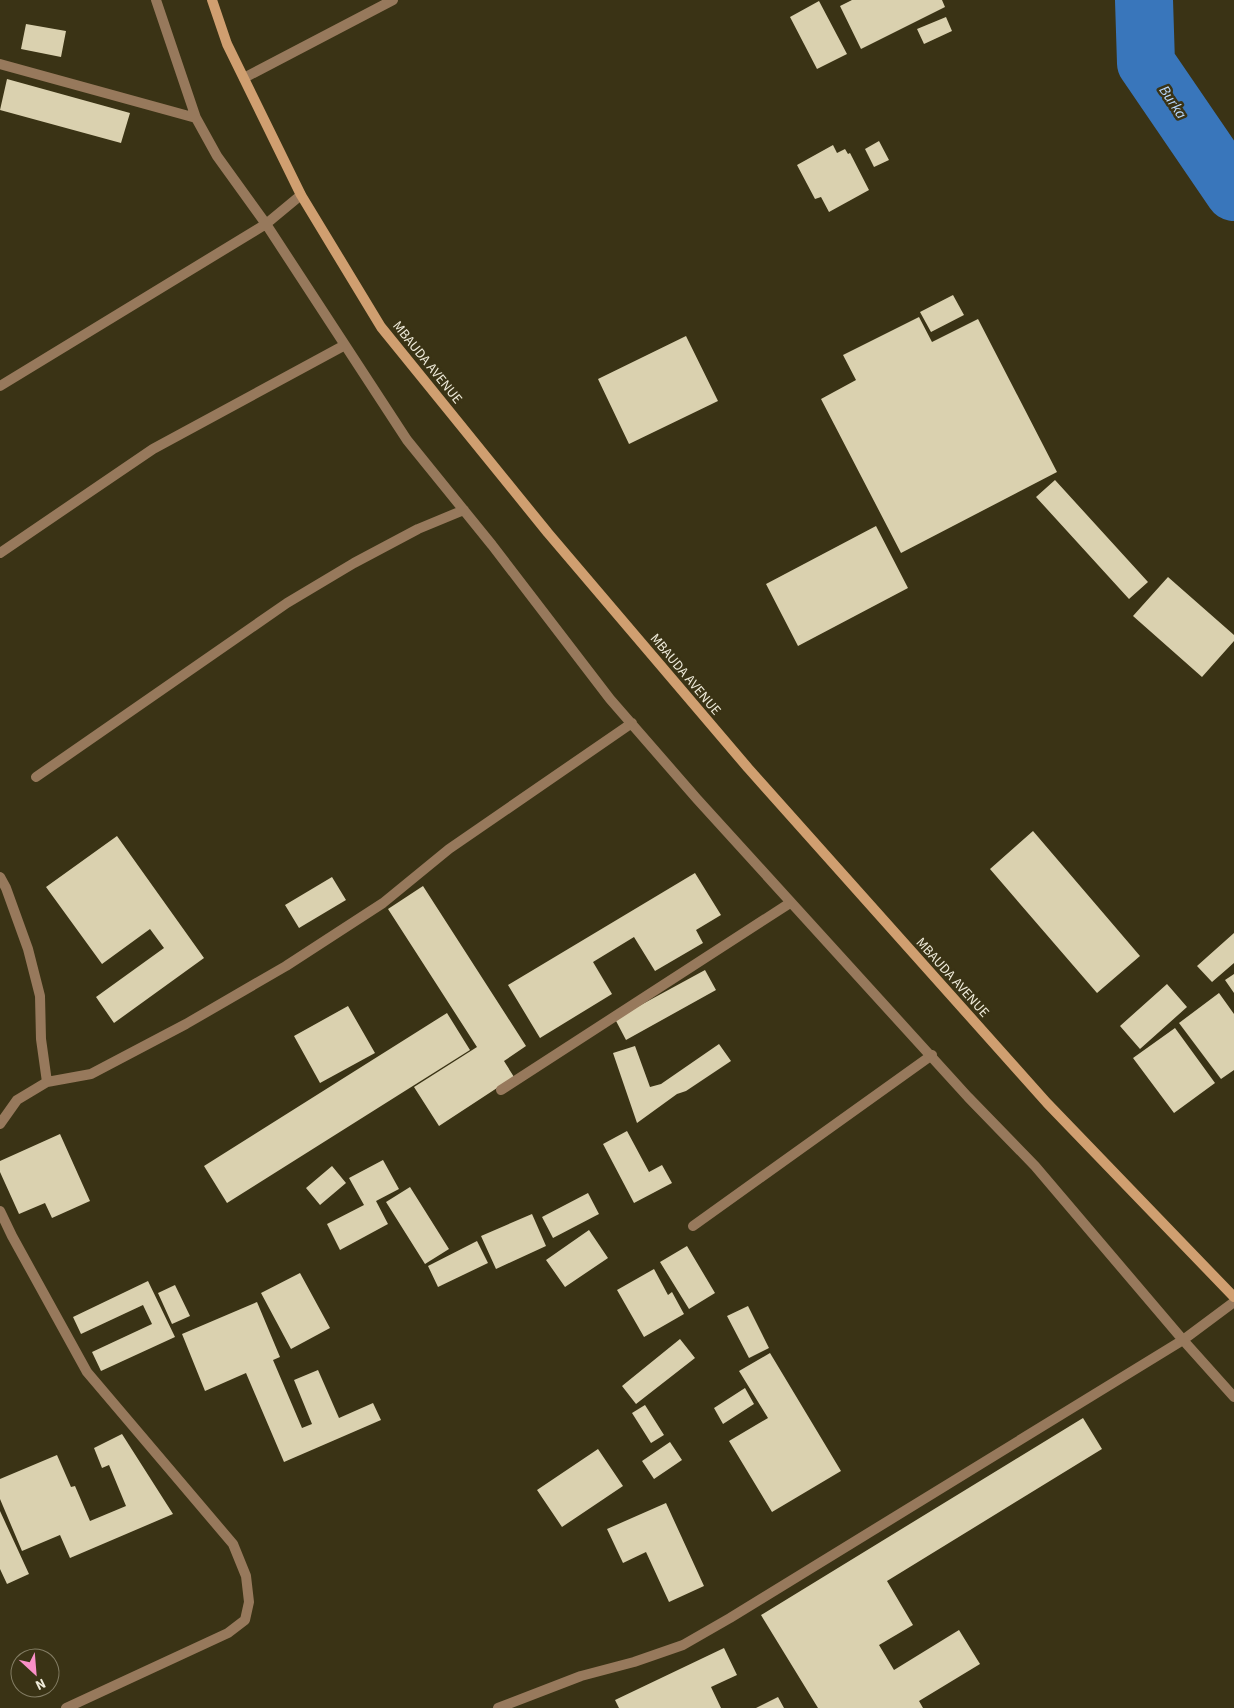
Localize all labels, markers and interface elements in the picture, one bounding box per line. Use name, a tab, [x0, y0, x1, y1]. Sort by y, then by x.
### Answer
water label: Burka	[1154, 81, 1191, 123]
street label: MBAUDA AVENUE	[388, 317, 467, 408]
street label: MBAUDA AVENUE	[645, 629, 725, 720]
street label: MBAUDA AVENUE	[911, 933, 994, 1022]
north arrow	[10, 1648, 60, 1698]
text: N	[32, 1673, 49, 1695]

